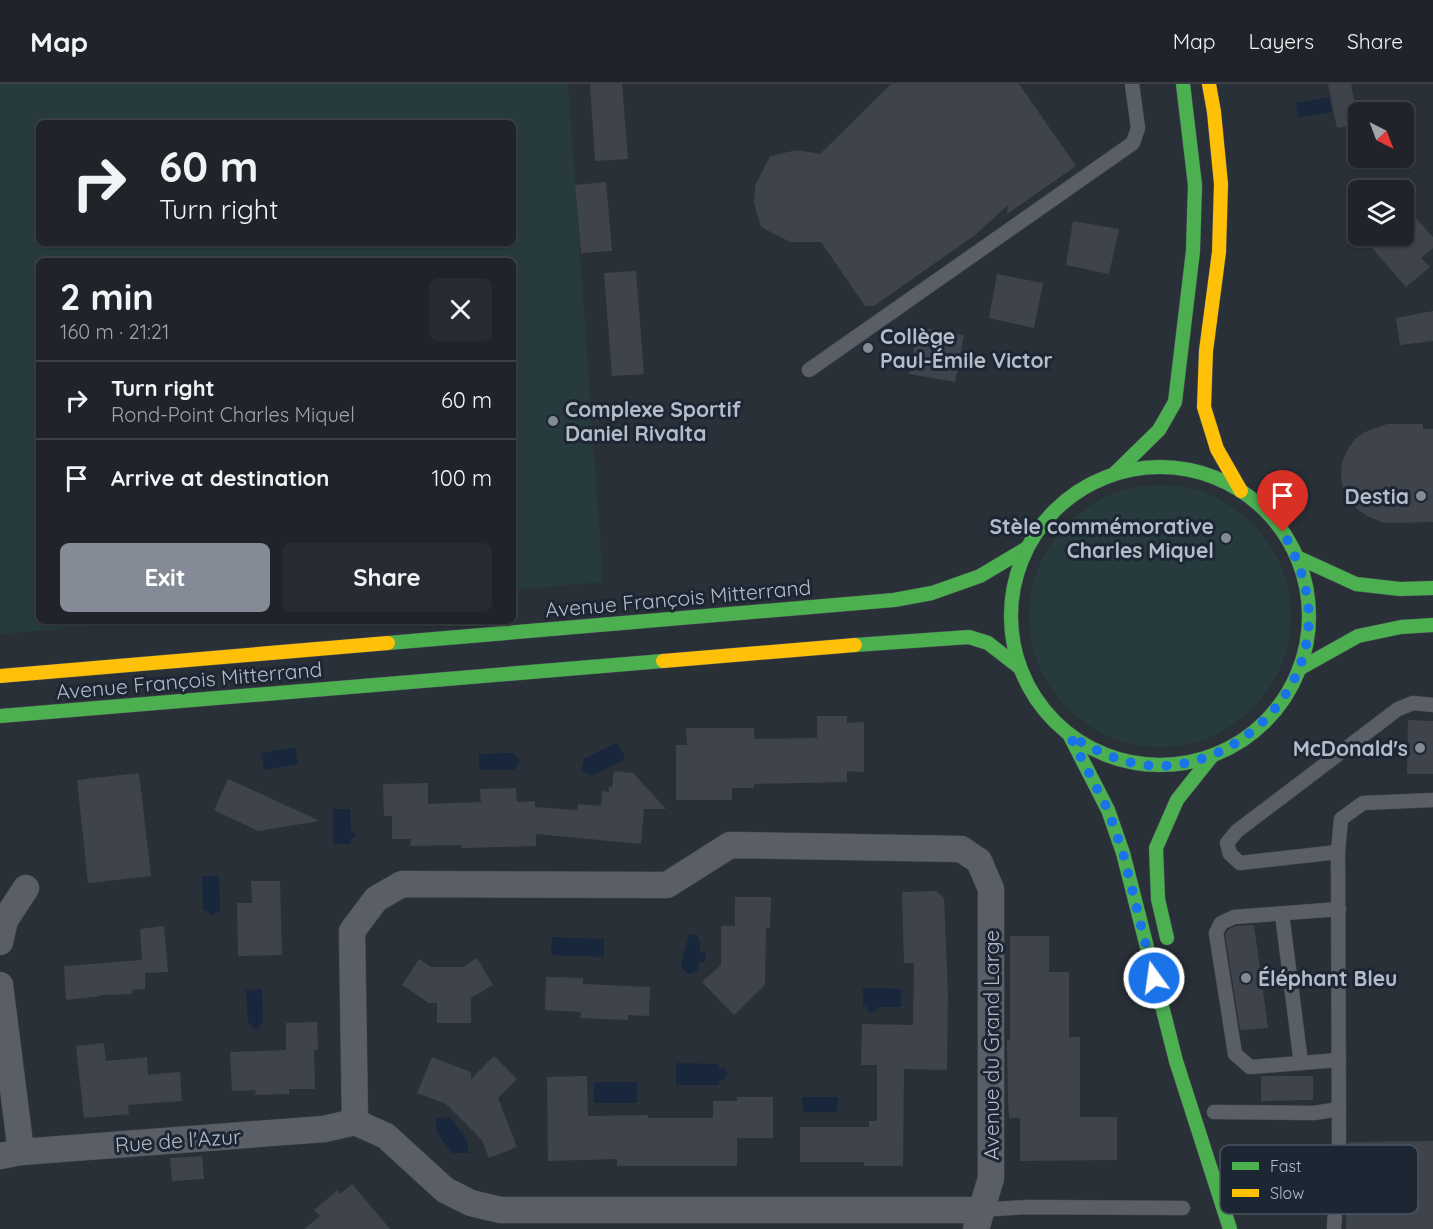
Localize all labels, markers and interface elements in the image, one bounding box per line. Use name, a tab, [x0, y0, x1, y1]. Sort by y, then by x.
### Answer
text: Map	[30, 24, 88, 59]
text: Map	[1173, 28, 1216, 54]
text: Layers	[1249, 28, 1314, 54]
text: Share	[1347, 28, 1403, 54]
north arrow	[1348, 102, 1414, 168]
map controls	[1348, 102, 1414, 246]
text: 60 m	[159, 140, 259, 193]
icon: right	[60, 144, 138, 222]
button: layers	[1348, 180, 1414, 246]
text: Turn right	[159, 192, 278, 226]
text: 2 min	[60, 274, 154, 319]
button: close	[429, 278, 492, 341]
text: 160 m · 21:21	[60, 319, 169, 344]
place label: Collège Paul-Émile Victor	[880, 323, 1053, 373]
marker: Collège Paul-Émile Victor	[861, 341, 875, 355]
text: Turn right	[111, 374, 215, 402]
icon: right	[60, 384, 93, 417]
text: 60 m	[441, 386, 492, 414]
place label: Complexe Sportif Daniel Rivalta	[565, 396, 742, 446]
text: Rond-Point Charles Miquel	[111, 402, 355, 427]
marker: Complexe Sportif Daniel Rivalta	[546, 414, 560, 428]
icon: arrive	[60, 462, 93, 495]
text: Arrive at destination	[111, 464, 329, 492]
text: 100 m	[432, 464, 492, 492]
pin	[1257, 470, 1308, 532]
icon: arrive	[1266, 479, 1299, 512]
place label: Destia	[1345, 483, 1409, 509]
marker: Destia	[1414, 489, 1428, 503]
place label: Stèle commémorative Charles Miquel	[990, 513, 1214, 563]
marker: Stèle commémorative Charles Miquel	[1219, 531, 1233, 545]
button: Exit	[60, 543, 270, 612]
button: Share	[282, 543, 492, 612]
street label: Avenue François Mitterrand	[544, 573, 812, 623]
street label: Avenue François Mitterrand	[55, 655, 323, 705]
place label: McDonald's	[1293, 735, 1408, 761]
marker: McDonald's	[1413, 741, 1427, 755]
street label: Avenue du Grand Large	[978, 930, 1004, 1160]
position arrow	[1122, 946, 1186, 1010]
place label: Éléphant Bleu	[1258, 965, 1397, 991]
marker: Éléphant Bleu	[1239, 971, 1253, 985]
street label: Rue de l'Azur	[114, 1123, 242, 1157]
legend	[1220, 1145, 1418, 1214]
text: Fast	[1270, 1156, 1301, 1176]
text: Slow	[1270, 1183, 1304, 1203]

